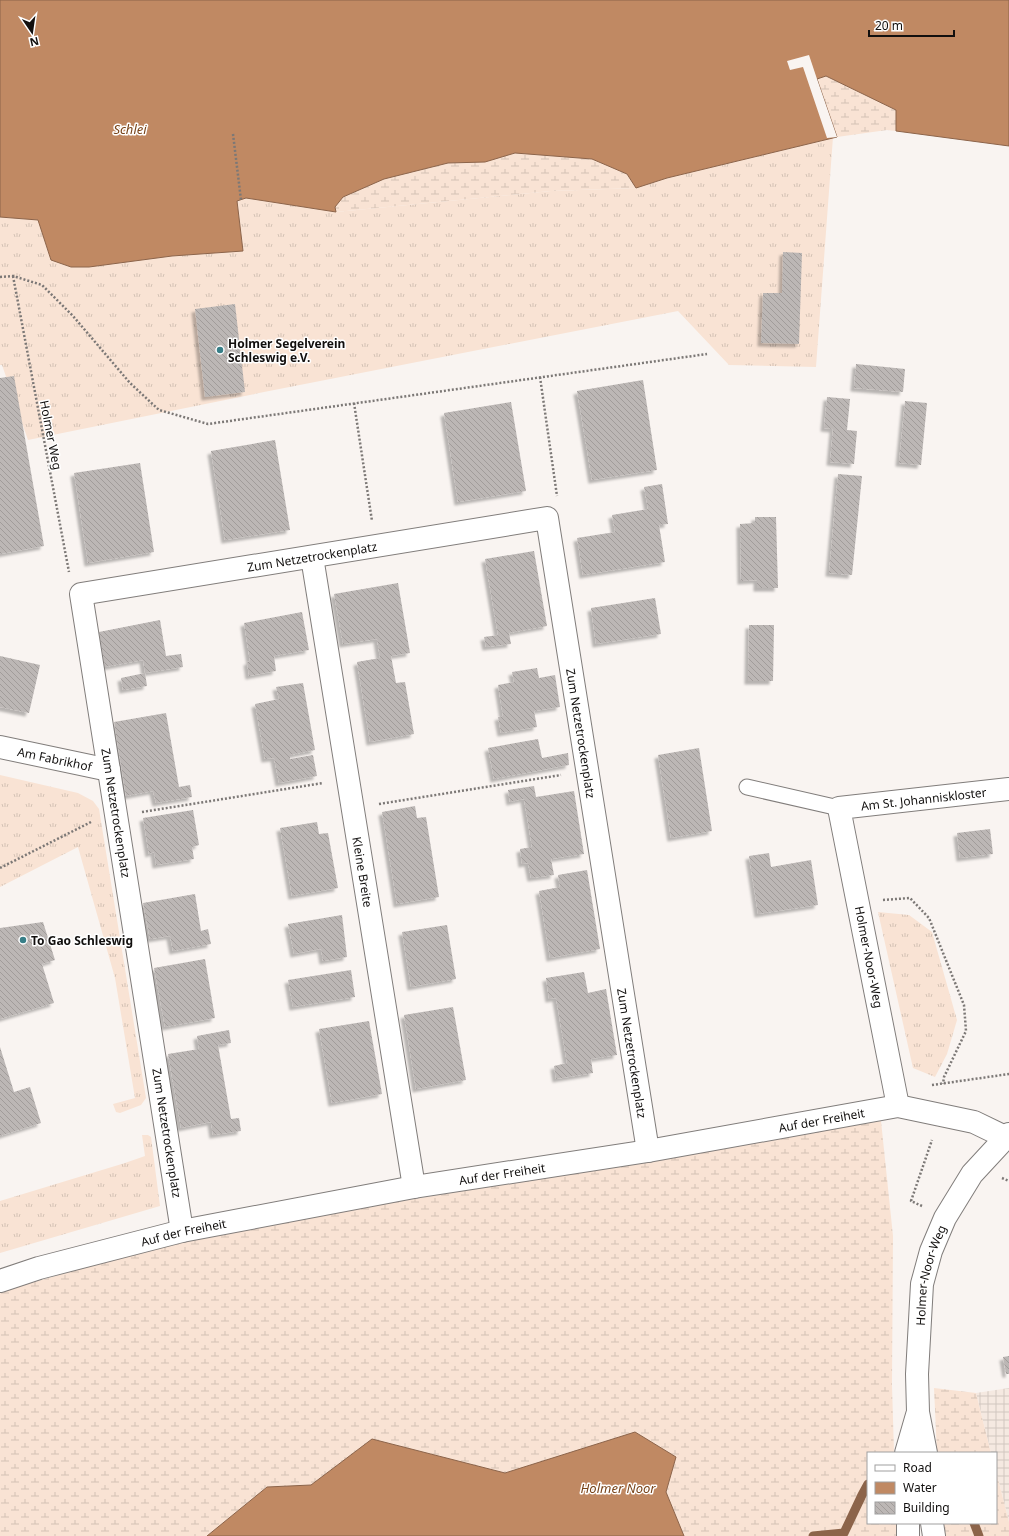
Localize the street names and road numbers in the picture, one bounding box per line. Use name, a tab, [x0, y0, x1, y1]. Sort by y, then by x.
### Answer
street label: Holmer Weg	[36, 399, 66, 471]
street label: Zum Netzetrockenplatz	[246, 537, 378, 575]
street label: Zum Netzetrockenplatz	[563, 667, 600, 800]
street label: Am Fabrikhof	[16, 742, 94, 775]
street label: Zum Netzetrockenplatz	[97, 747, 135, 879]
street label: Am St. Johanniskloster	[860, 783, 987, 814]
street label: Kleine Breite	[349, 835, 377, 909]
street label: Holmer-Noor-Weg	[851, 905, 887, 1009]
street label: Zum Netzetrockenplatz	[614, 987, 651, 1120]
street label: Zum Netzetrockenplatz	[148, 1067, 186, 1199]
street label: Auf der Freiheit	[777, 1104, 867, 1136]
street label: Auf der Freiheit	[458, 1158, 547, 1188]
street label: Auf der Freiheit	[139, 1214, 228, 1250]
street label: Holmer-Noor-Weg	[911, 1222, 950, 1326]

